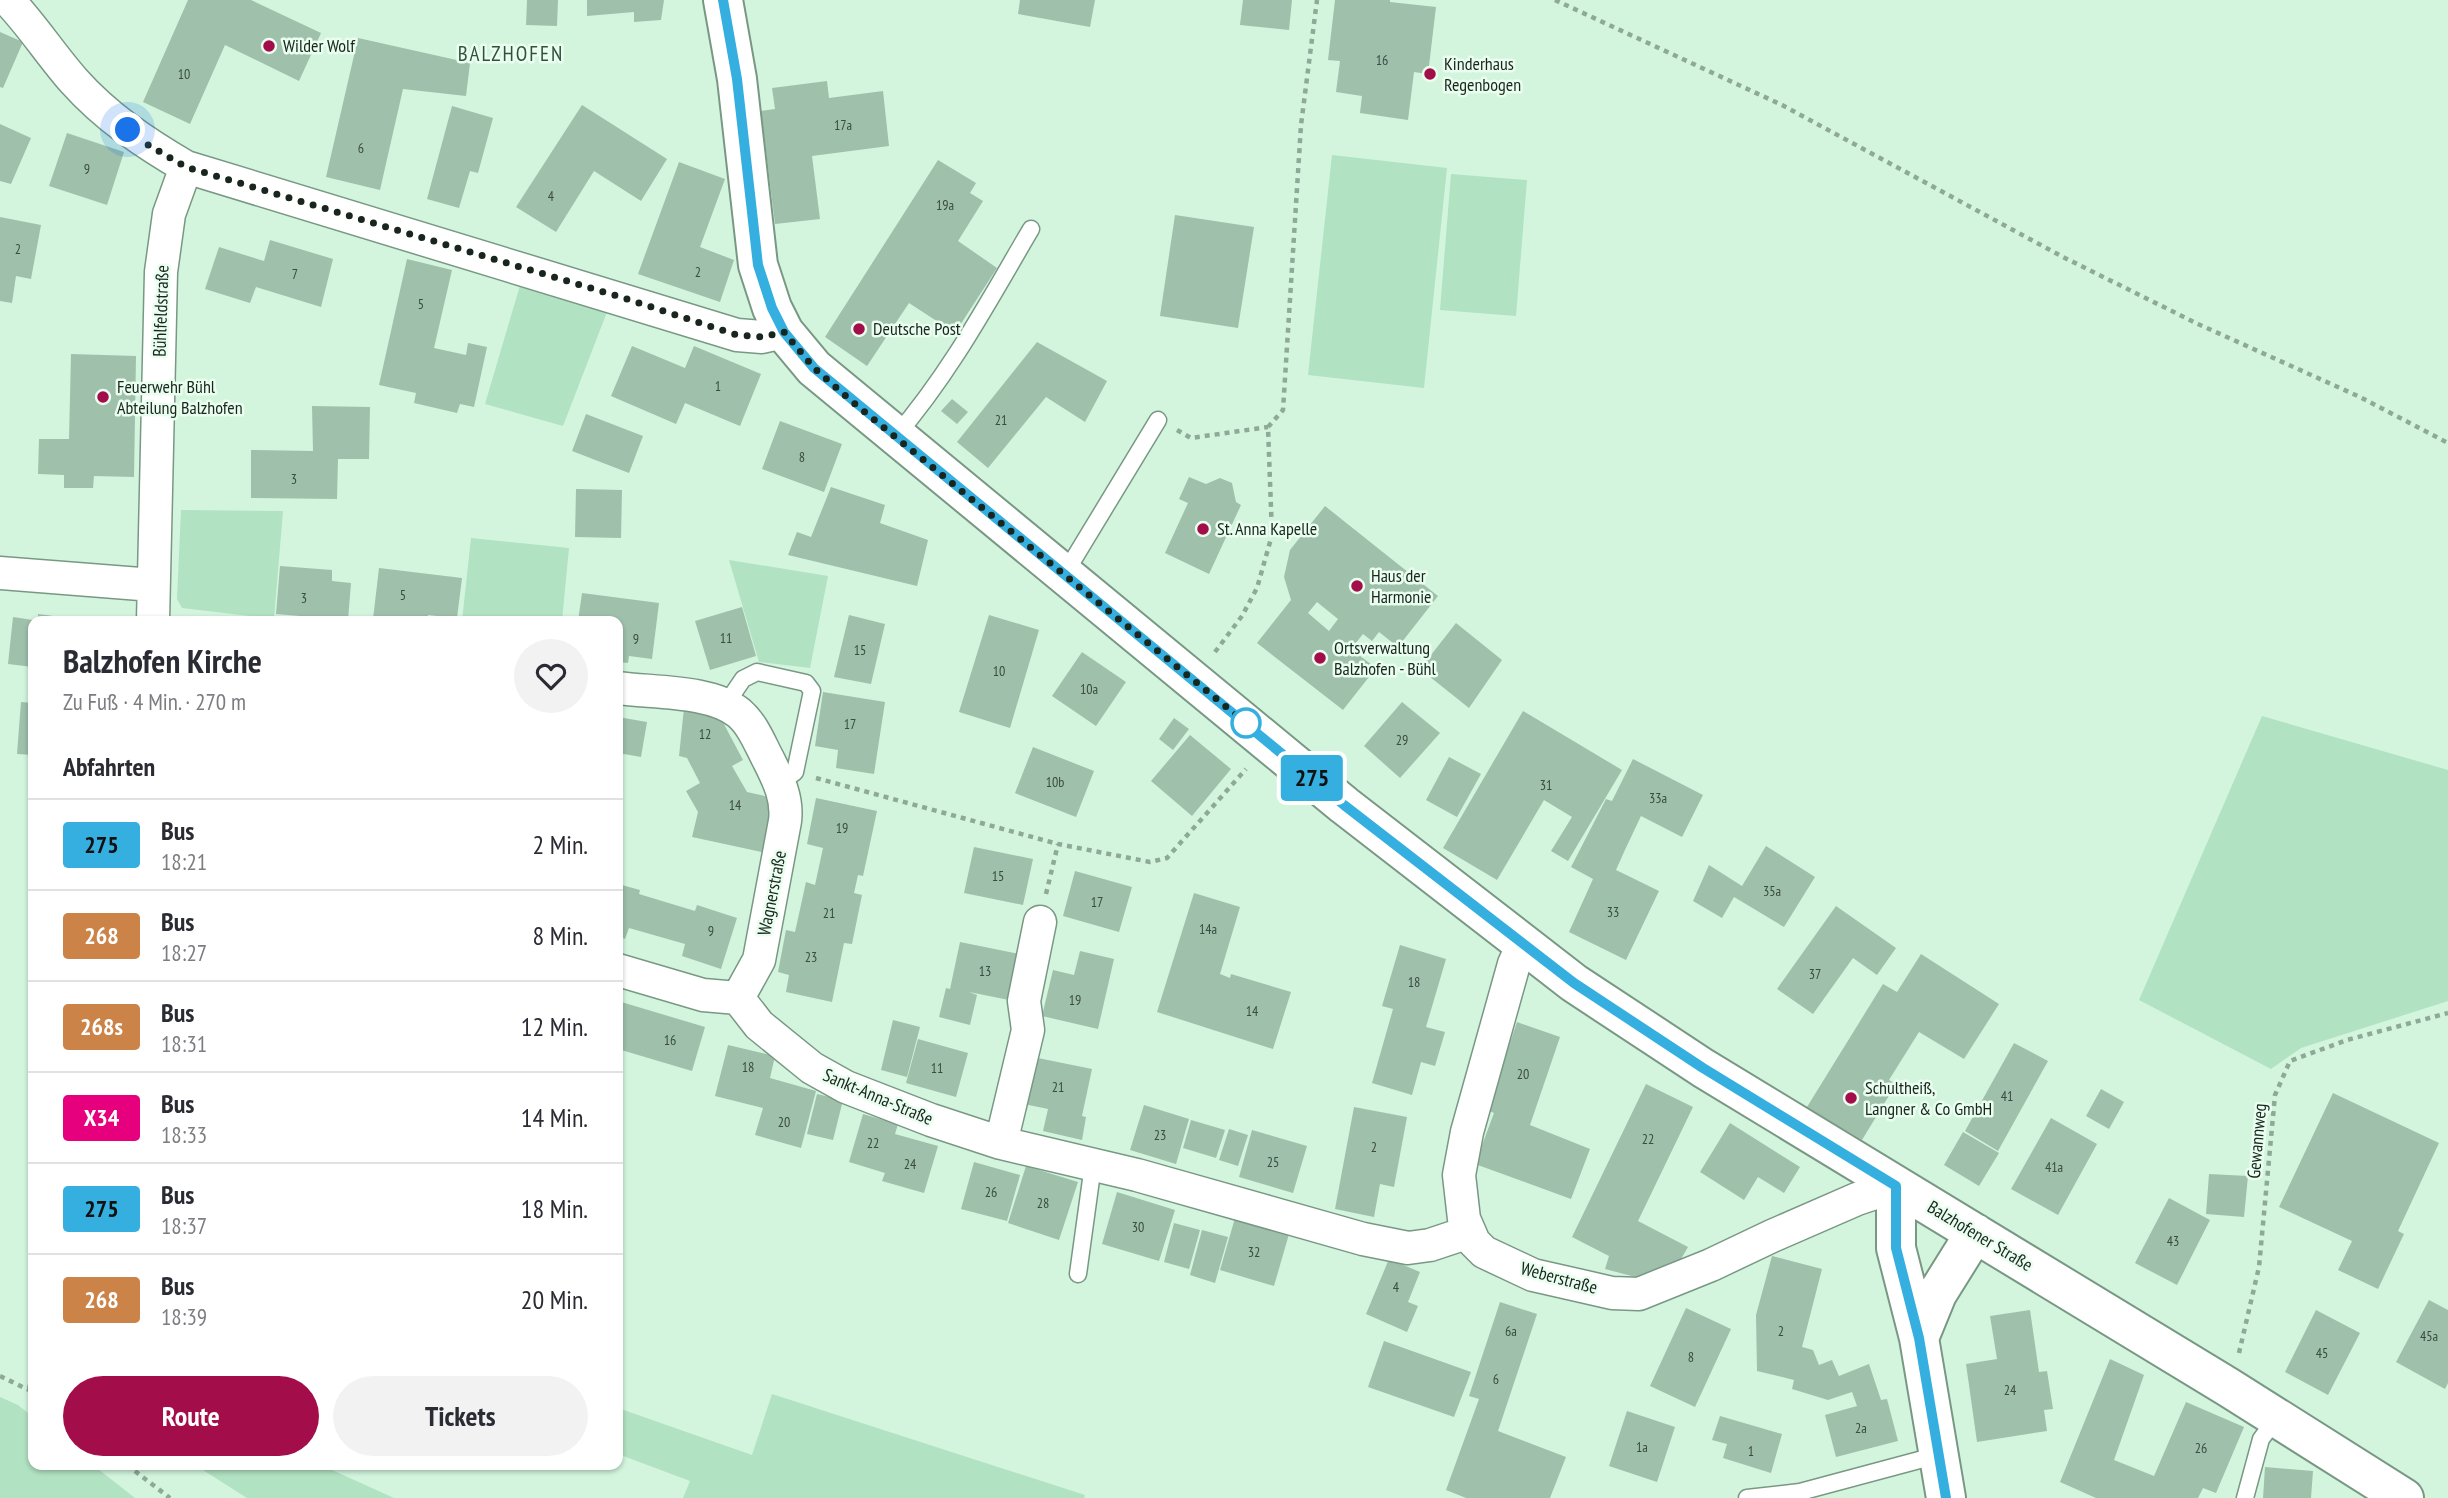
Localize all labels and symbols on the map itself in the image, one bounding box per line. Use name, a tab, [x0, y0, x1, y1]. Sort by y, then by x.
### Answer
place label: Wilder Wolf	[283, 34, 356, 57]
marker: Wilder Wolf	[261, 38, 277, 54]
district label: BALZHOFEN	[458, 40, 564, 67]
house number: 16	[1376, 51, 1388, 69]
place label: Kinderhaus Regenbogen	[1444, 52, 1521, 96]
house number: 10	[178, 65, 190, 83]
marker: Kinderhaus Regenbogen	[1422, 66, 1438, 82]
your location	[110, 112, 145, 147]
house number: 17a	[834, 116, 852, 134]
house number: 6	[358, 139, 364, 157]
house number: 9	[84, 160, 90, 178]
house number: 4	[548, 187, 555, 205]
house number: 19a	[936, 196, 954, 214]
house number: 2	[15, 240, 21, 258]
house number: 2	[695, 263, 701, 281]
street label: Bühlfeldstraße	[147, 265, 174, 357]
house number: 7	[292, 265, 298, 283]
house number: 5	[418, 295, 424, 313]
place label: Deutsche Post	[873, 317, 961, 340]
marker: Deutsche Post	[851, 321, 867, 337]
place label: Feuerwehr Bühl Abteilung Balzhofen	[117, 375, 243, 419]
house number: 1	[715, 377, 721, 395]
marker: Feuerwehr Bühl Abteilung Balzhofen	[95, 389, 111, 405]
house number: 21	[995, 411, 1007, 429]
house number: 8	[799, 448, 805, 466]
house number: 3	[291, 470, 297, 488]
place label: St. Anna Kapelle	[1217, 517, 1317, 540]
marker: St. Anna Kapelle	[1195, 521, 1211, 537]
place label: Haus der Harmonie	[1371, 564, 1432, 608]
marker: Haus der Harmonie	[1349, 578, 1365, 594]
house number: 5	[400, 586, 406, 604]
house number: 3	[301, 589, 307, 607]
house number: 11	[720, 629, 732, 647]
house number: 9	[633, 630, 639, 648]
place label: Ortsverwaltung Balzhofen - Bühl	[1334, 636, 1436, 680]
house number: 15	[854, 641, 866, 659]
marker: Ortsverwaltung Balzhofen - Bühl	[1312, 650, 1328, 666]
house number: 10	[993, 662, 1005, 680]
house number: 10a	[1080, 680, 1098, 698]
unlabelled marker	[1231, 708, 1261, 738]
house number: 17	[844, 715, 856, 733]
house number: 12	[699, 725, 711, 743]
house number: 29	[1396, 731, 1408, 749]
line badge: 275	[1272, 755, 1352, 801]
house number: 10b	[1046, 773, 1064, 791]
house number: 31	[1540, 776, 1552, 794]
house number: 33a	[1649, 789, 1667, 807]
house number: 14	[729, 796, 742, 814]
house number: 19	[836, 819, 848, 837]
street label: Wagnerstraße	[752, 848, 791, 937]
house number: 15	[992, 867, 1004, 885]
house number: 35a	[1763, 882, 1781, 900]
house number: 17	[1091, 893, 1103, 911]
house number: 33	[1607, 903, 1619, 921]
house number: 21	[823, 904, 835, 922]
house number: 14a	[1199, 920, 1217, 938]
house number: 9	[708, 922, 714, 940]
house number: 23	[805, 948, 817, 966]
house number: 13	[979, 962, 991, 980]
house number: 37	[1809, 965, 1821, 983]
house number: 18	[1408, 973, 1420, 991]
house number: 19	[1069, 991, 1081, 1009]
house number: 14	[1246, 1002, 1259, 1020]
house number: 16	[664, 1031, 676, 1049]
house number: 18	[742, 1058, 754, 1076]
house number: 11	[931, 1059, 943, 1077]
street label: Sankt-Anna-Straße	[820, 1063, 937, 1130]
house number: 20	[1517, 1065, 1529, 1083]
place label: Schultheiß, Langner & Co GmbH	[1865, 1076, 1992, 1120]
house number: 21	[1052, 1078, 1064, 1096]
house number: 41	[2001, 1087, 2013, 1105]
marker: Schultheiß, Langner & Co GmbH	[1843, 1090, 1859, 1106]
street label: Gewannweg	[2242, 1102, 2271, 1179]
house number: 20	[778, 1113, 790, 1131]
house number: 23	[1154, 1126, 1166, 1144]
house number: 22	[1642, 1130, 1654, 1148]
house number: 22	[867, 1134, 879, 1152]
house number: 2	[1371, 1138, 1377, 1156]
house number: 25	[1267, 1153, 1279, 1171]
house number: 24	[904, 1155, 917, 1173]
house number: 41a	[2045, 1158, 2063, 1176]
house number: 26	[985, 1183, 997, 1201]
house number: 28	[1037, 1194, 1049, 1212]
street label: Balzhofener Straße	[1923, 1195, 2037, 1276]
house number: 30	[1132, 1218, 1144, 1236]
house number: 43	[2167, 1232, 2179, 1250]
house number: 32	[1248, 1243, 1260, 1261]
street label: Weberstraße	[1518, 1256, 1600, 1299]
house number: 4	[1393, 1278, 1400, 1296]
house number: 6a	[1505, 1322, 1517, 1340]
house number: 2	[1778, 1322, 1784, 1340]
house number: 45a	[2420, 1327, 2438, 1345]
house number: 45	[2316, 1344, 2328, 1362]
house number: 8	[1688, 1348, 1694, 1366]
house number: 6	[1493, 1370, 1499, 1388]
house number: 24	[2004, 1381, 2017, 1399]
house number: 2a	[1855, 1419, 1867, 1437]
house number: 1a	[1636, 1438, 1648, 1456]
house number: 26	[2195, 1439, 2207, 1457]
house number: 1	[1748, 1442, 1754, 1460]

